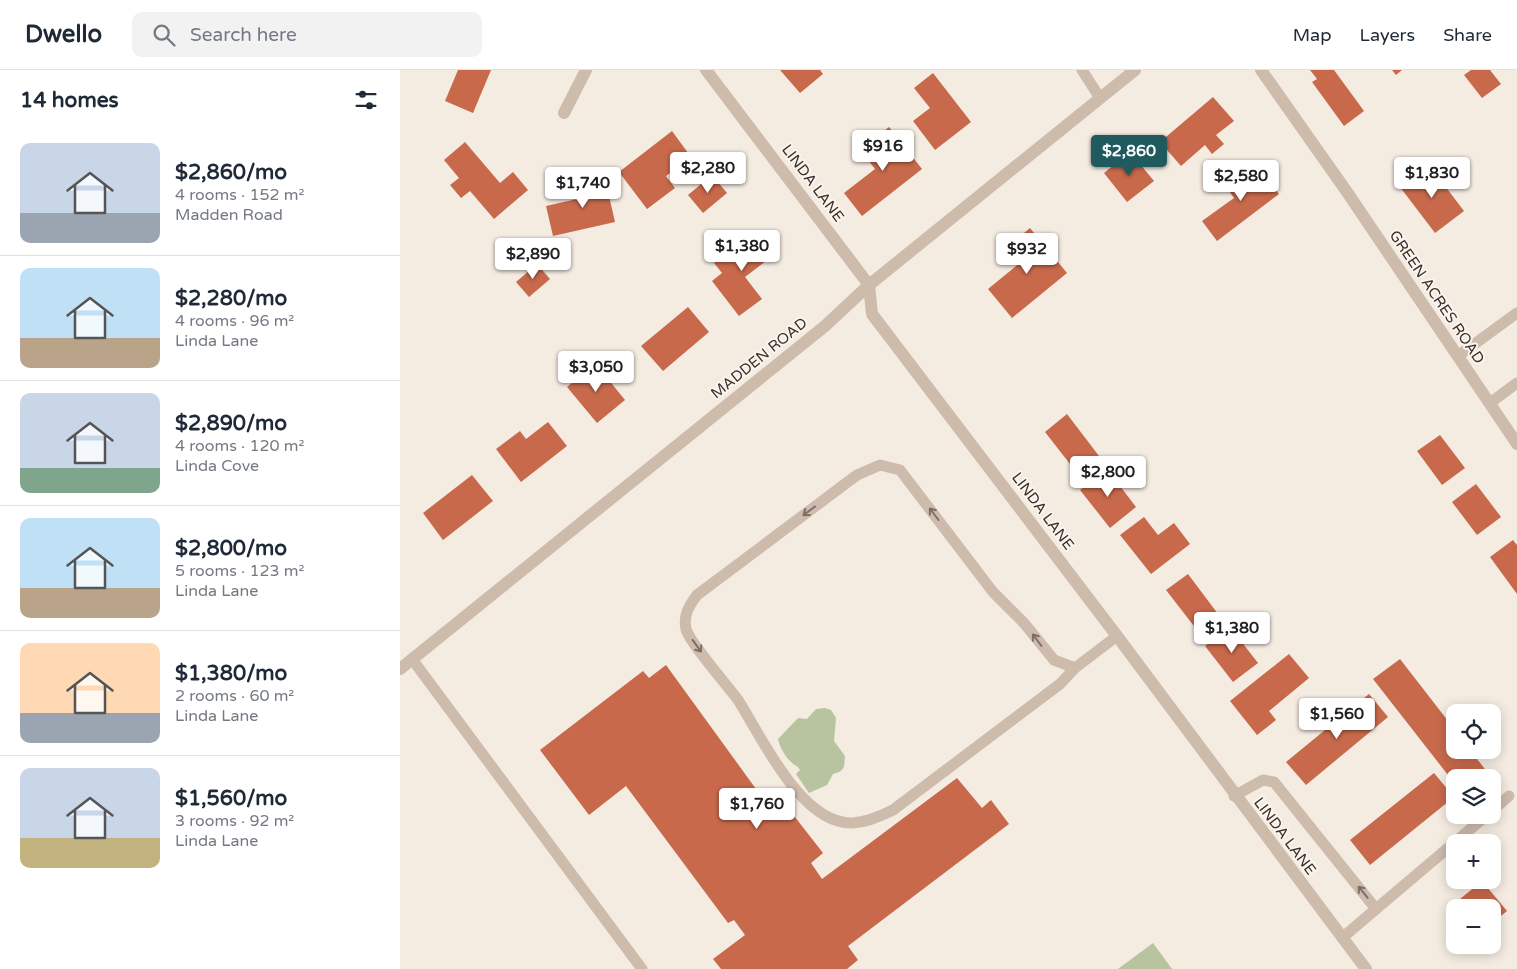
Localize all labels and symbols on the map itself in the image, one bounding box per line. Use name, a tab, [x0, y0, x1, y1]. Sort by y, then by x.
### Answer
pin: $916	[853, 129, 913, 172]
pin: $2,860	[1088, 134, 1170, 177]
street label: LINDA LANE	[778, 141, 848, 225]
pin: $2,280	[667, 152, 749, 194]
pin: $1,830	[1391, 156, 1473, 199]
pin: $2,580	[1200, 160, 1282, 202]
pin: $1,740	[542, 166, 624, 209]
street label: GREEN ACRES ROAD	[1386, 227, 1488, 367]
pin: $1,380	[701, 230, 783, 272]
pin: $932	[997, 232, 1057, 275]
pin: $2,890	[492, 238, 574, 280]
street label: MADDEN ROAD	[707, 314, 811, 402]
pin: $3,050	[555, 350, 637, 393]
pin: $2,800	[1067, 456, 1149, 498]
street label: LINDA LANE	[1008, 469, 1078, 553]
one-way arrow	[802, 506, 816, 516]
one-way arrow	[929, 507, 939, 521]
pin: $1,380	[1191, 612, 1273, 654]
one-way arrow	[1031, 634, 1042, 647]
one-way arrow	[692, 639, 703, 652]
pin: $1,560	[1296, 698, 1378, 740]
pin: $1,760	[716, 788, 798, 830]
street label: LINDA LANE	[1250, 794, 1320, 878]
one-way arrow	[1357, 886, 1368, 899]

